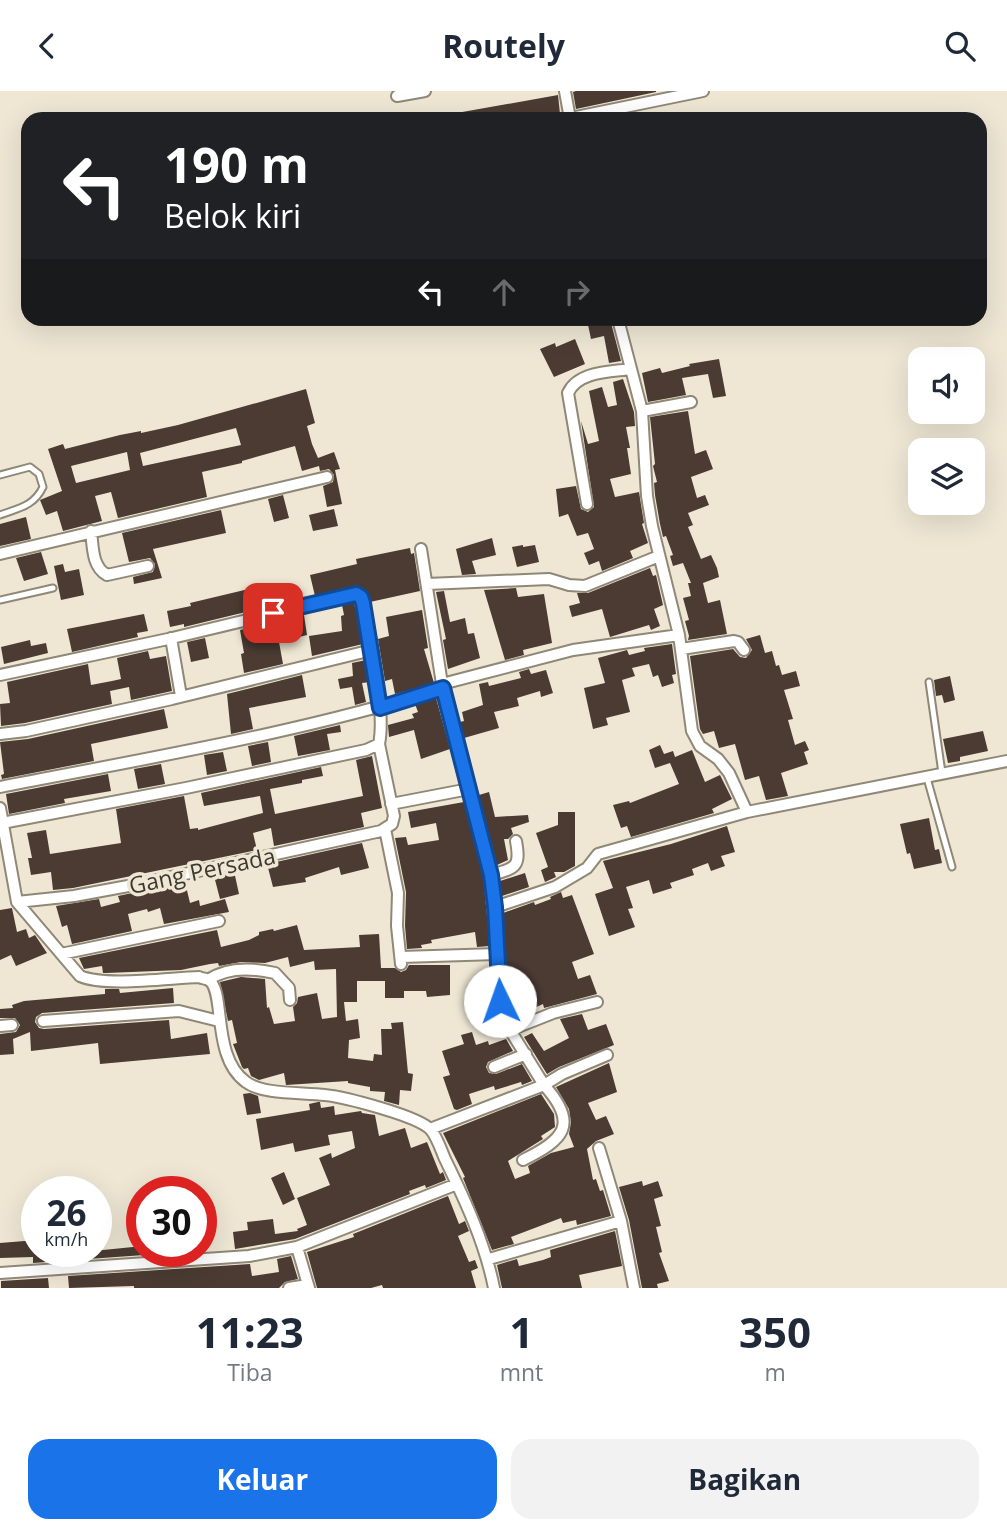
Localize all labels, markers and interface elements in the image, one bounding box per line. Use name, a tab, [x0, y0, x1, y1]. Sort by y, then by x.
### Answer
text: Routely	[442, 24, 565, 67]
icon: back	[28, 27, 66, 65]
icon: search	[941, 27, 979, 65]
text: 190 m	[164, 131, 309, 197]
icon: left	[49, 140, 140, 231]
text: Belok kiri	[164, 194, 301, 237]
icon: left	[412, 273, 450, 311]
icon: ahead	[485, 273, 523, 311]
icon: right	[558, 273, 596, 311]
map controls	[908, 347, 985, 515]
button: sound	[908, 347, 985, 424]
button: layers	[908, 438, 985, 515]
pin	[243, 583, 303, 643]
icon: arrive	[254, 594, 292, 632]
street label: Gang Persada	[126, 839, 278, 901]
position arrow	[463, 964, 537, 1038]
speed limit sign: 30	[126, 1176, 217, 1267]
text: 26	[46, 1189, 87, 1236]
text: km/h	[45, 1227, 88, 1251]
text: 11:23	[196, 1303, 304, 1360]
text: 1	[509, 1303, 533, 1360]
text: 350	[739, 1303, 811, 1360]
text: Tiba	[227, 1356, 273, 1388]
text: mnt	[500, 1356, 543, 1388]
text: m	[764, 1356, 786, 1388]
button: Keluar	[28, 1439, 497, 1519]
button: Bagikan	[511, 1439, 979, 1519]

